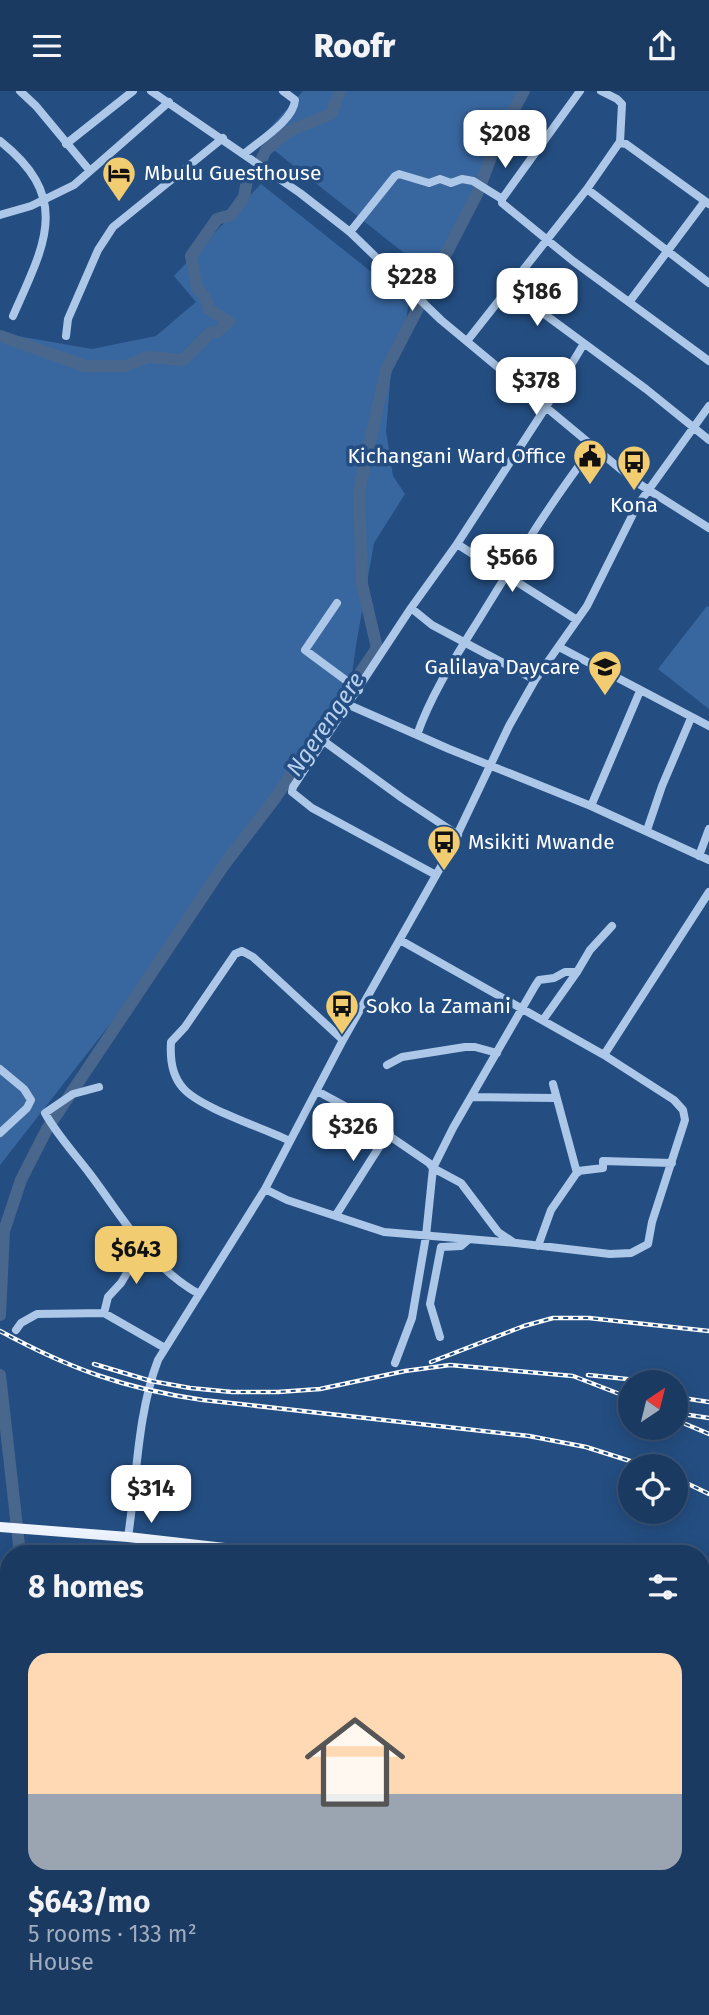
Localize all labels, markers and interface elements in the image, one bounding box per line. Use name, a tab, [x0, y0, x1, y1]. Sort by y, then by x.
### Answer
icon: menu	[28, 27, 66, 65]
text: Roofr	[314, 27, 395, 65]
icon: share	[643, 27, 681, 65]
pin: $208	[464, 111, 546, 170]
text: $208	[479, 119, 531, 147]
hotel icon: Mbulu Guesthouse	[100, 154, 138, 203]
place label: Mbulu Guesthouse	[144, 160, 321, 186]
pin: $228	[371, 253, 453, 313]
text: $228	[387, 262, 437, 290]
pin: $186	[496, 268, 578, 328]
text: $186	[513, 277, 561, 305]
pin: $378	[495, 357, 577, 417]
text: $378	[512, 366, 560, 394]
public building icon: Kichangani Ward Office	[571, 437, 609, 486]
place label: Kichangani Ward Office	[347, 443, 566, 469]
bus stop icon: Kona	[615, 443, 653, 492]
place label: Kona	[610, 492, 658, 518]
pin: $566	[471, 535, 553, 594]
text: $566	[487, 543, 537, 571]
school or university icon: Galilaya Daycare	[586, 648, 624, 697]
place label: Galilaya Daycare	[424, 654, 580, 680]
water label: Ngerengere	[280, 667, 370, 781]
bus stop icon: Msikiti Mwande	[425, 823, 463, 872]
place label: Msikiti Mwande	[468, 829, 615, 855]
bus stop icon: Soko la Zamani	[323, 987, 361, 1036]
place label: Soko la Zamani	[366, 993, 511, 1019]
pin: $326	[312, 1103, 394, 1163]
text: $326	[328, 1112, 378, 1140]
pin: $643	[95, 1227, 177, 1286]
text: $643	[111, 1235, 161, 1263]
north arrow	[618, 1370, 688, 1440]
map controls	[618, 1370, 688, 1524]
button: locate	[618, 1454, 688, 1524]
pin: $314	[110, 1465, 192, 1525]
text: $314	[127, 1474, 175, 1502]
icon: filters	[644, 1568, 682, 1606]
text: 8 homes	[28, 1569, 144, 1605]
icon: home	[292, 1699, 418, 1825]
text: $643/mo	[28, 1884, 150, 1920]
text: 5 rooms · 133 m²	[28, 1920, 197, 1948]
text: House	[28, 1948, 94, 1976]

